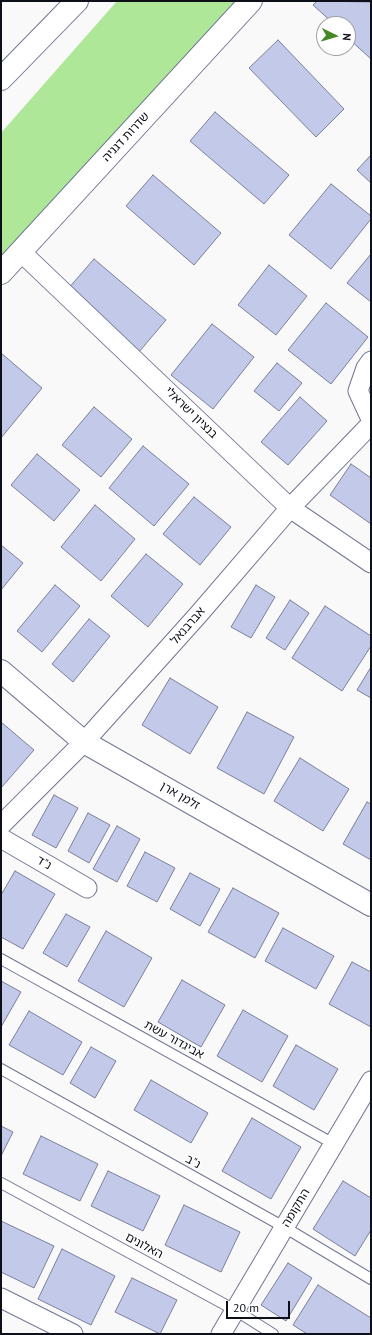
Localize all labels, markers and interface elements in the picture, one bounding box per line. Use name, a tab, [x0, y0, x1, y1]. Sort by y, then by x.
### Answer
north arrow	[316, 16, 356, 56]
text: N	[340, 33, 354, 41]
street label: שדרות דגניה	[99, 109, 153, 165]
street label: בנציון ישראלי	[162, 384, 220, 442]
street label: אברבנאל	[168, 604, 208, 648]
street label: זלמן ארן	[158, 779, 202, 813]
street label: נ"ד	[34, 853, 54, 873]
street label: אביגדור עשת	[142, 1018, 206, 1062]
street label: נ"ב	[183, 1152, 203, 1172]
street label: התקומה	[279, 1186, 313, 1230]
street label: האלונים	[123, 1230, 165, 1262]
scale bar	[228, 1293, 292, 1319]
text: 20 m	[233, 1300, 259, 1315]

